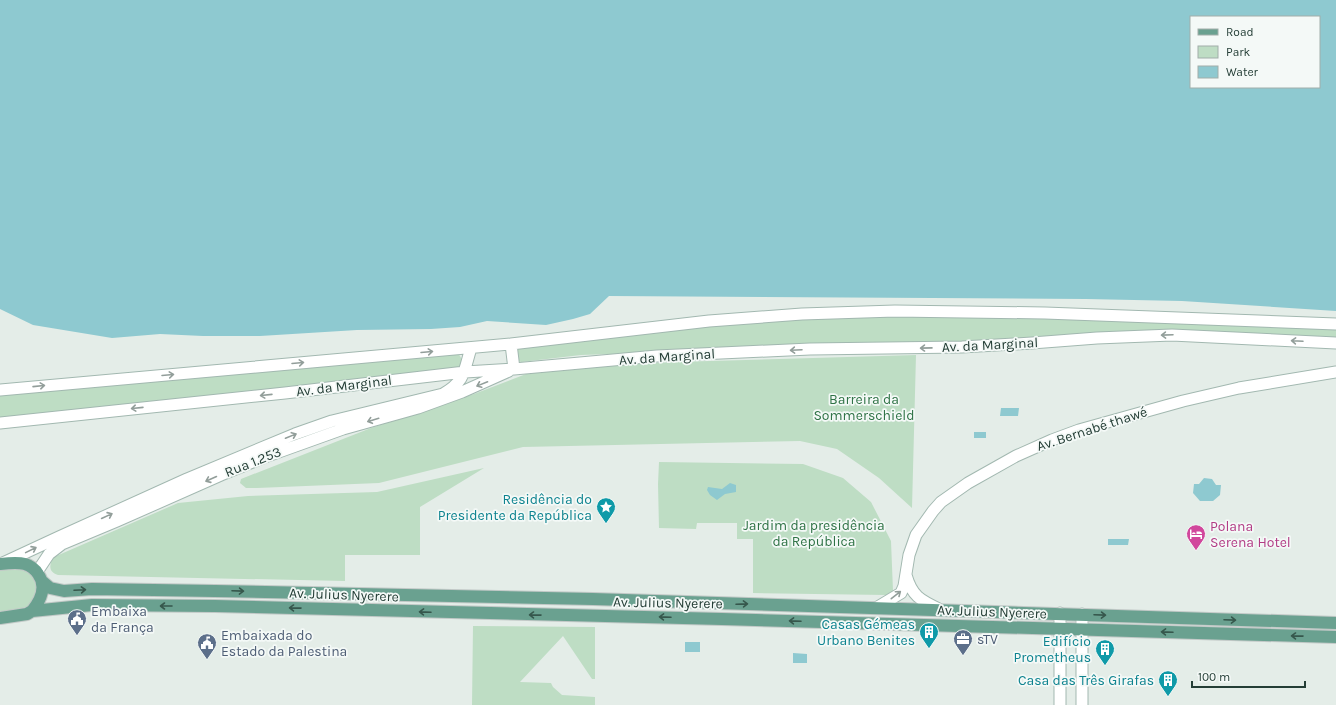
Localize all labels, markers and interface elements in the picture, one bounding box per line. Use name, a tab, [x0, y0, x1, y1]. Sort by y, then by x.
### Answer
legend	[1190, 16, 1320, 88]
text: Road	[1226, 25, 1254, 39]
text: Park	[1226, 45, 1251, 59]
text: Water	[1226, 65, 1259, 79]
one-way arrow	[1161, 331, 1174, 339]
street label: Av. da Marginal	[941, 334, 1039, 356]
one-way arrow	[1291, 337, 1304, 344]
one-way arrow	[920, 344, 933, 352]
street label: Av. da Marginal	[618, 345, 716, 369]
one-way arrow	[790, 346, 803, 353]
one-way arrow	[420, 348, 433, 355]
one-way arrow	[291, 360, 304, 367]
one-way arrow	[161, 372, 174, 379]
street label: Av. da Marginal	[295, 372, 393, 400]
one-way arrow	[477, 381, 489, 389]
one-way arrow	[32, 382, 45, 389]
one-way arrow	[260, 391, 273, 399]
park label: Barreira da Sommerschield	[813, 391, 915, 424]
street label: Av. Bernabé thawé	[1035, 403, 1149, 455]
one-way arrow	[131, 405, 144, 412]
one-way arrow	[366, 417, 379, 424]
one-way arrow	[284, 432, 296, 439]
street label: Rua 1.253	[222, 443, 284, 481]
one-way arrow	[206, 476, 218, 483]
place label: Residência do Presidente da República	[438, 491, 592, 524]
place icon: Residência do Presidente da República	[595, 496, 617, 524]
one-way arrow	[101, 512, 113, 519]
park label: Jardim da presidência da República	[743, 517, 885, 550]
place label: Polana Serena Hotel	[1210, 518, 1291, 551]
hotel icon: Polana Serena Hotel	[1185, 523, 1207, 551]
one-way arrow	[24, 546, 36, 553]
street label: Av. Julius Nyerere	[289, 585, 399, 605]
one-way arrow	[73, 586, 86, 593]
one-way arrow	[231, 588, 244, 595]
one-way arrow	[891, 591, 902, 599]
street label: Av. Julius Nyerere	[613, 594, 723, 612]
one-way arrow	[735, 600, 748, 607]
one-way arrow	[160, 602, 173, 610]
street label: Av. Julius Nyerere	[937, 602, 1047, 622]
place label: Embaixa da França	[91, 603, 154, 636]
one-way arrow	[289, 604, 302, 612]
public building icon: Embaixa da França	[66, 608, 88, 636]
one-way arrow	[419, 608, 432, 616]
one-way arrow	[529, 611, 542, 618]
one-way arrow	[1093, 611, 1106, 618]
one-way arrow	[659, 614, 672, 621]
place label: Casas Gémeas Urbano Benites	[817, 616, 915, 649]
one-way arrow	[1223, 616, 1236, 623]
one-way arrow	[789, 617, 802, 625]
building icon: Casas Gémeas Urbano Benites	[918, 621, 940, 649]
place label: Embaixada do Estado da Palestina	[221, 627, 347, 660]
office icon: sTV	[952, 628, 974, 656]
one-way arrow	[1161, 629, 1174, 636]
place label: sTV	[977, 631, 998, 648]
public building icon: Embaixada do Estado da Palestina	[196, 632, 218, 660]
one-way arrow	[1291, 632, 1304, 640]
place label: Edifício Prometheus	[1014, 633, 1091, 666]
building icon: Edifício Prometheus	[1094, 638, 1116, 666]
scale bar	[1192, 663, 1305, 689]
building icon: Casa das Três Girafas	[1157, 669, 1179, 697]
text: 100 m	[1198, 670, 1230, 684]
place label: Casa das Três Girafas	[1018, 672, 1154, 689]

